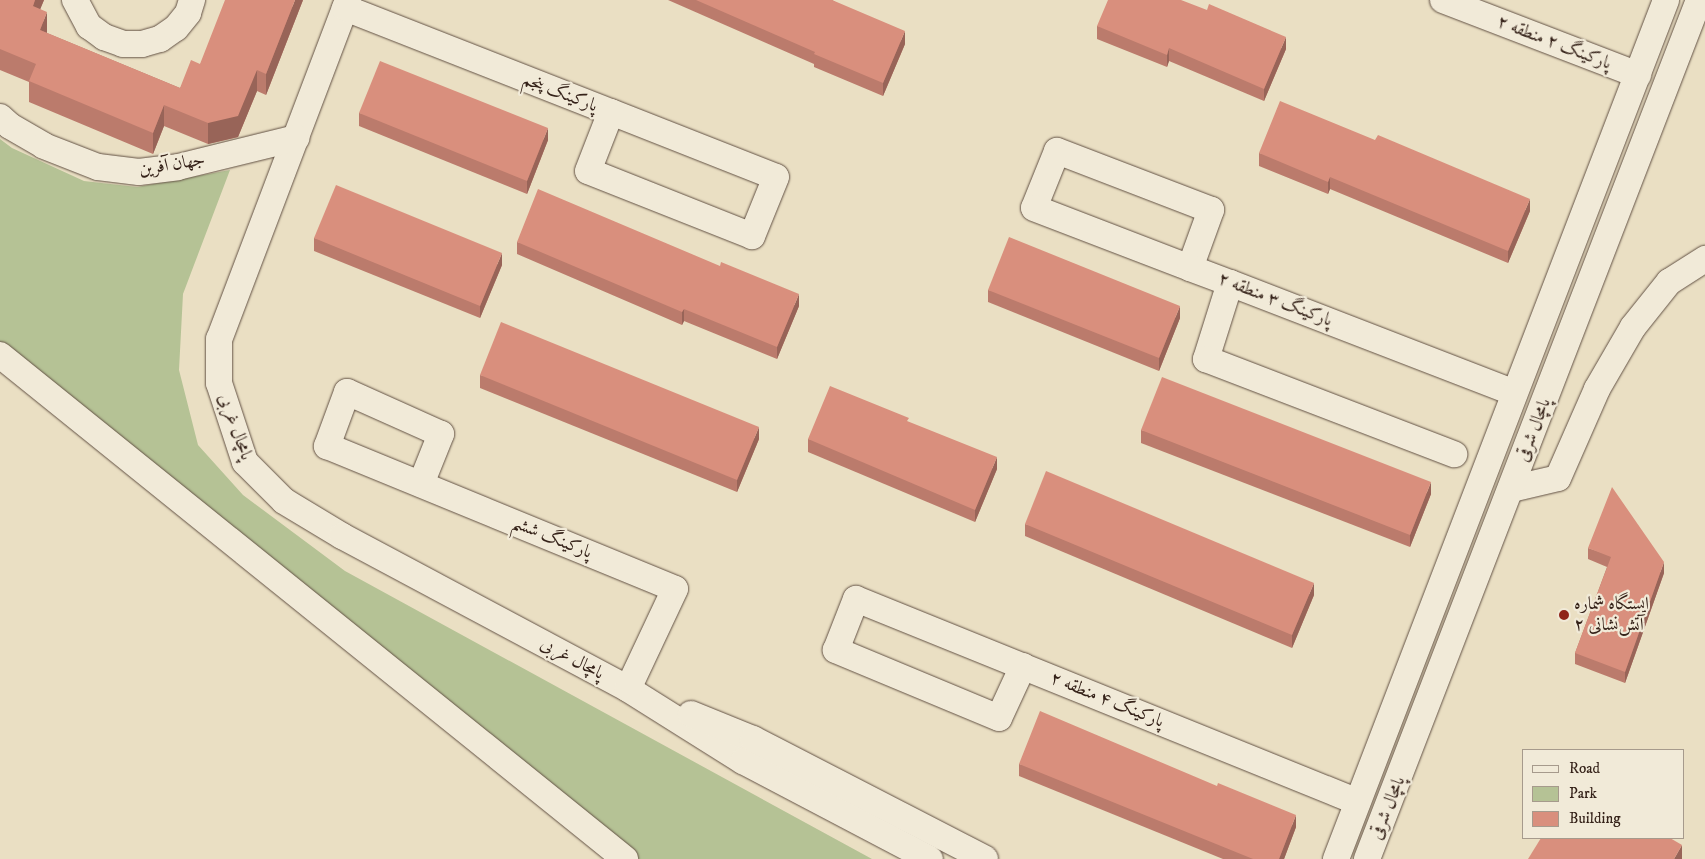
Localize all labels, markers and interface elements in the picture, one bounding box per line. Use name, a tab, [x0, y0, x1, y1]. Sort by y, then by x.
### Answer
street label: پارکینگ ۲ منطقه ۲	[1494, 11, 1614, 75]
street label: پارکینگ پنجم	[519, 69, 601, 117]
street label: جهان آفرین	[137, 149, 207, 181]
street label: پارکینگ ۳ منطقه ۲	[1215, 268, 1335, 332]
street label: پامچال غربی	[213, 391, 257, 463]
street label: پامچال شرقی	[1512, 395, 1556, 465]
street label: پارکینگ ششم	[509, 512, 595, 564]
place label: ایستگاه شماره ۲ آتش‌نشانی	[1574, 594, 1649, 636]
marker: ایستگاه شماره ۲ آتش‌نشانی	[1558, 609, 1570, 621]
street label: پامچال غربی	[536, 633, 608, 685]
street label: پارکینگ ۴ منطقه ۲	[1047, 667, 1167, 733]
legend	[1522, 749, 1685, 839]
text: Road	[1569, 759, 1600, 778]
street label: پامچال شرقی	[1366, 773, 1410, 843]
text: Park	[1569, 784, 1597, 803]
text: Building	[1569, 809, 1621, 828]

